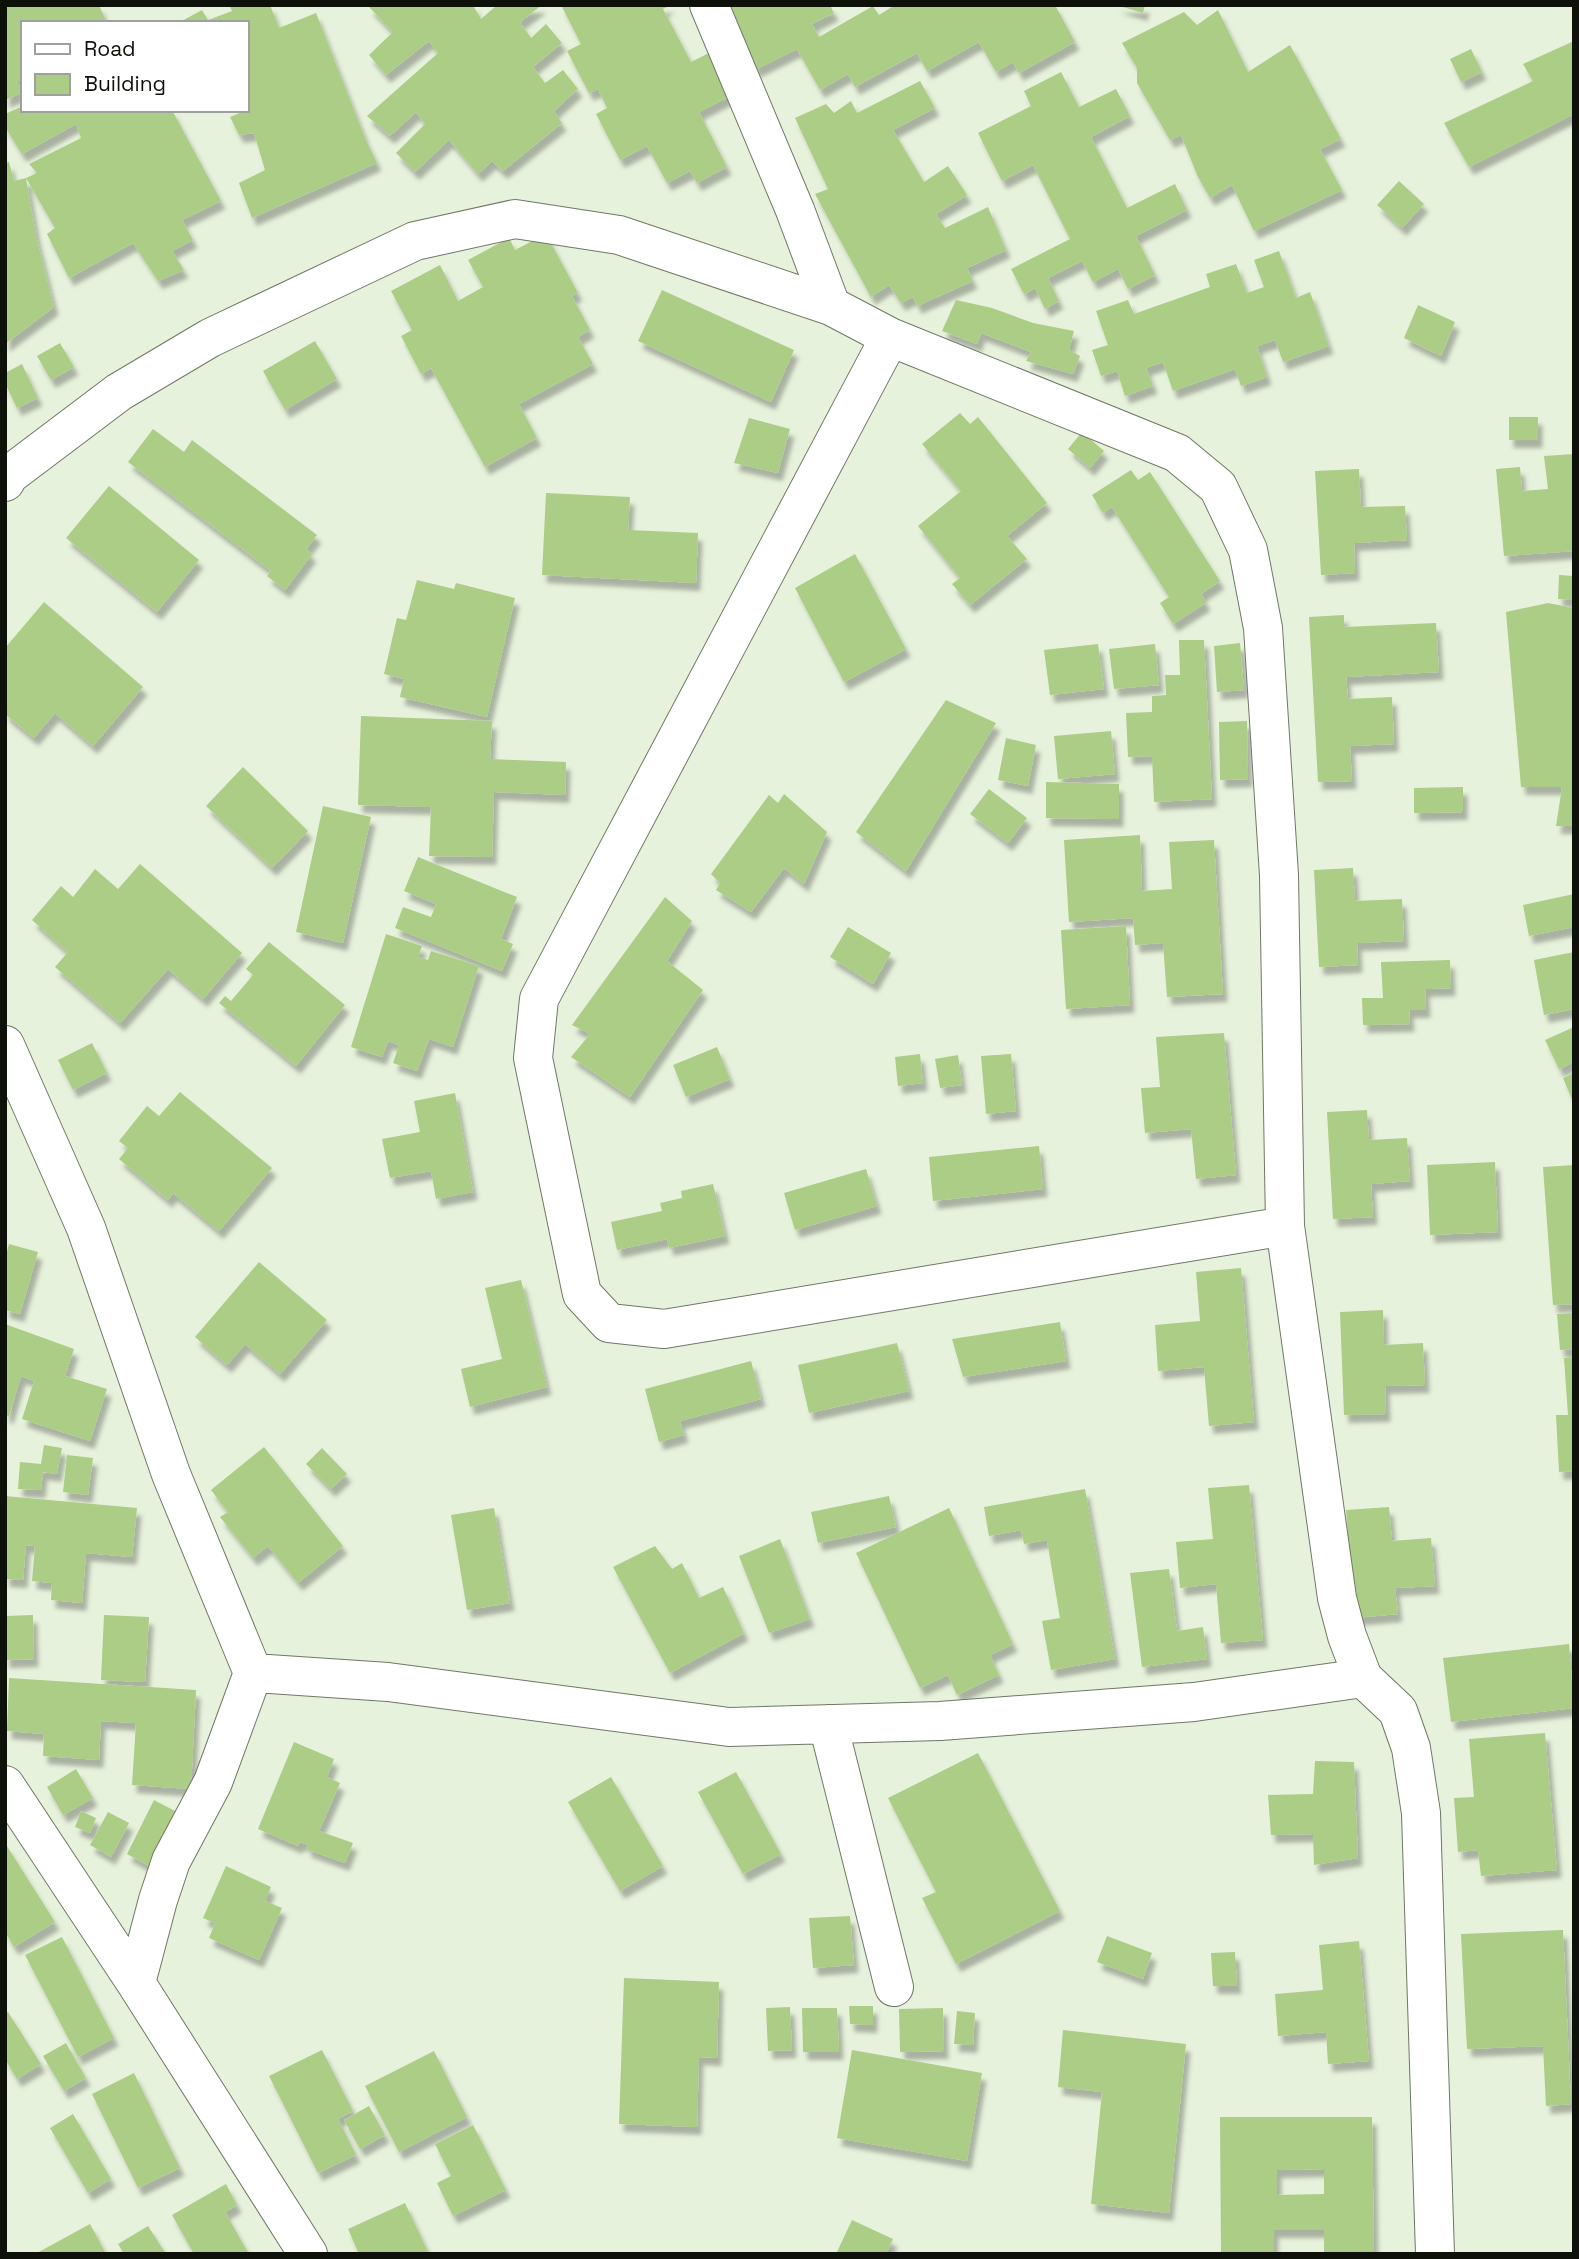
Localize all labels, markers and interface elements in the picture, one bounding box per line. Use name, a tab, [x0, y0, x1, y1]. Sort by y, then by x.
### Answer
legend	[21, 21, 248, 112]
text: Road	[84, 35, 136, 62]
text: Building	[84, 70, 166, 97]

